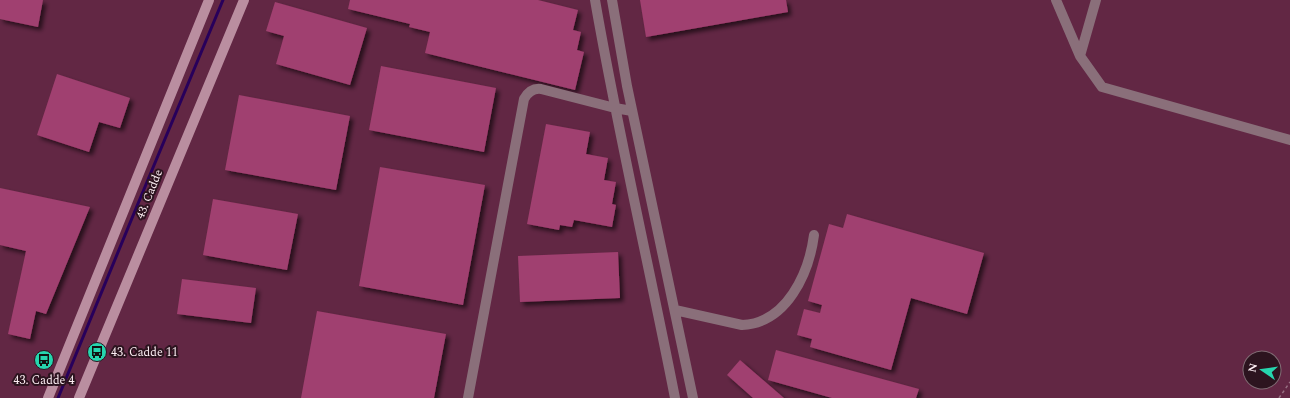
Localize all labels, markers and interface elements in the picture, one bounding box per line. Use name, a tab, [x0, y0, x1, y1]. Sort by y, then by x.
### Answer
street label: 43. Cadde	[131, 166, 168, 222]
bus stop icon: 43. Cadde 11	[86, 341, 108, 363]
place label: 43. Cadde 11	[111, 343, 178, 362]
bus stop icon: 43. Cadde 4	[33, 349, 55, 371]
north arrow	[1242, 350, 1282, 390]
text: N	[1243, 362, 1262, 374]
place label: 43. Cadde 4	[14, 371, 74, 390]

